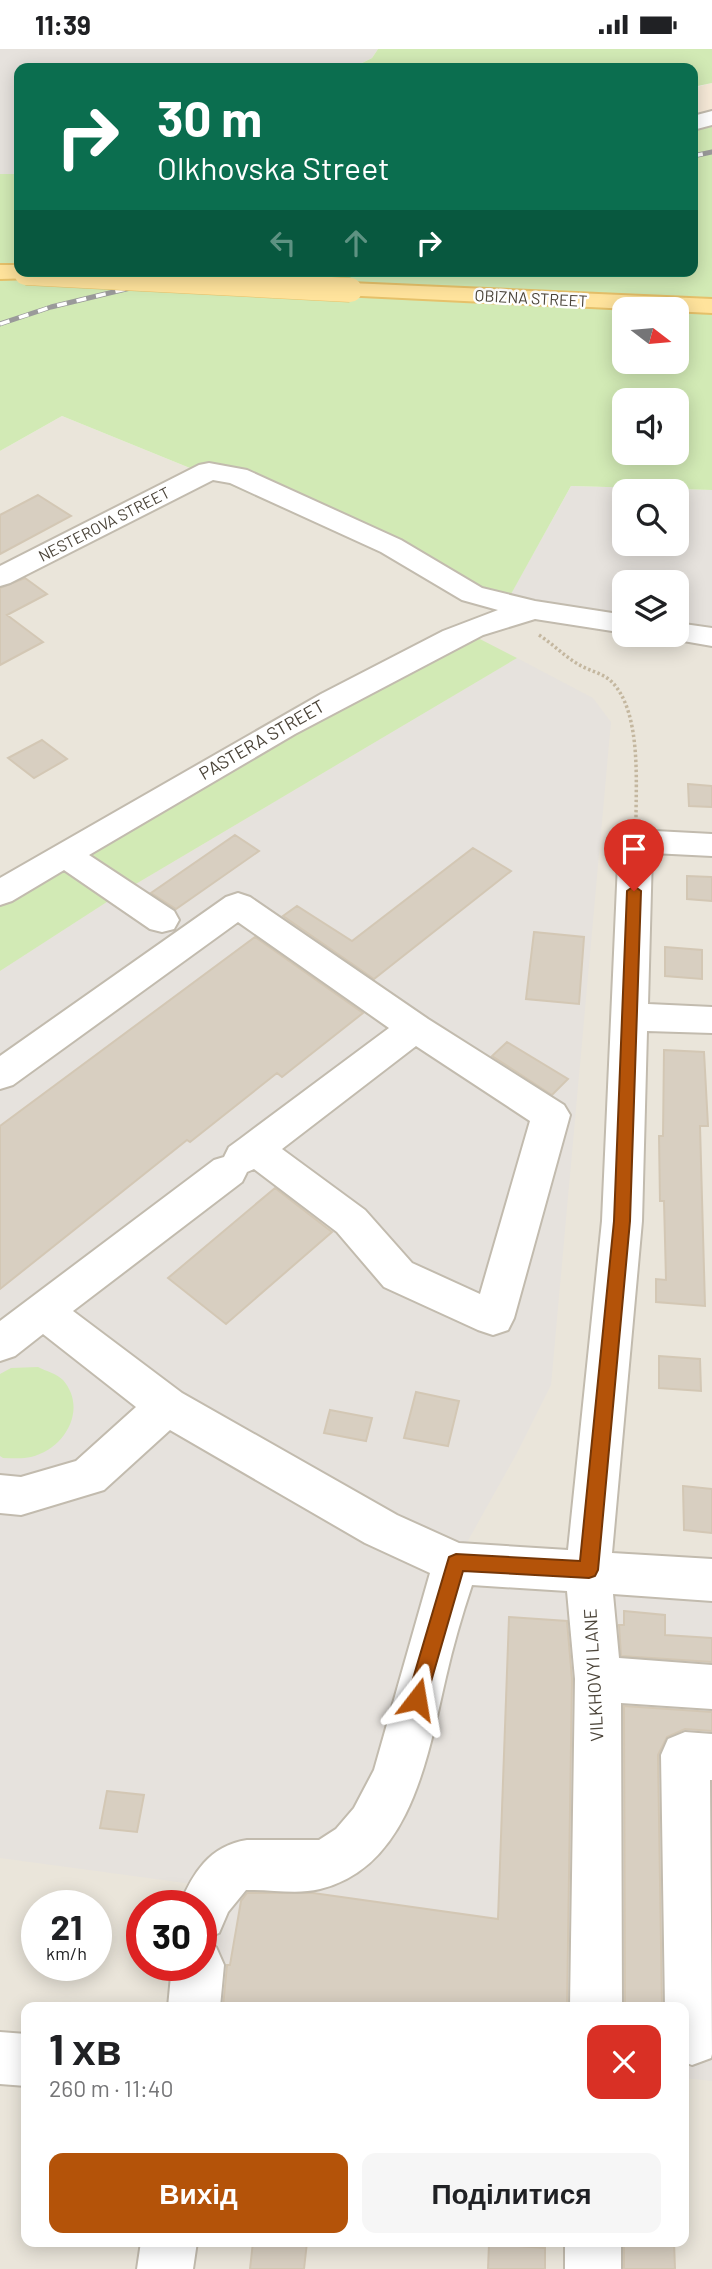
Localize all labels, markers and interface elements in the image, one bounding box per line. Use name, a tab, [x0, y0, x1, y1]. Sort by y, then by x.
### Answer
text: 11:39	[35, 9, 91, 40]
text: 30 m	[157, 88, 262, 147]
icon: right	[42, 91, 133, 182]
text: Olkhovska Street	[157, 148, 390, 186]
icon: left	[264, 224, 302, 262]
icon: ahead	[337, 224, 375, 262]
icon: right	[410, 224, 448, 262]
street label: OBIZNA STREET	[474, 285, 588, 310]
north arrow	[612, 297, 690, 375]
map controls	[612, 297, 689, 647]
button: sound	[612, 388, 689, 465]
button: search	[612, 479, 689, 556]
street label: NESTEROVA STREET	[35, 482, 173, 565]
button: layers	[612, 570, 689, 647]
street label: PASTERA STREET	[195, 694, 328, 784]
pin	[604, 819, 664, 891]
icon: arrive	[615, 830, 653, 868]
street label: VILKHOVYI LANE	[579, 1608, 607, 1742]
position arrow	[380, 1662, 454, 1736]
speed limit sign: 30	[126, 1890, 217, 1981]
text: 21	[51, 1905, 82, 1947]
text: km/h	[46, 1942, 87, 1964]
text: 1 хв	[49, 2023, 121, 2073]
button: close	[587, 2025, 661, 2099]
text: 260 m · 11:40	[49, 2074, 173, 2102]
button: Вихід	[49, 2153, 348, 2233]
button: Поділитися	[362, 2153, 661, 2233]

